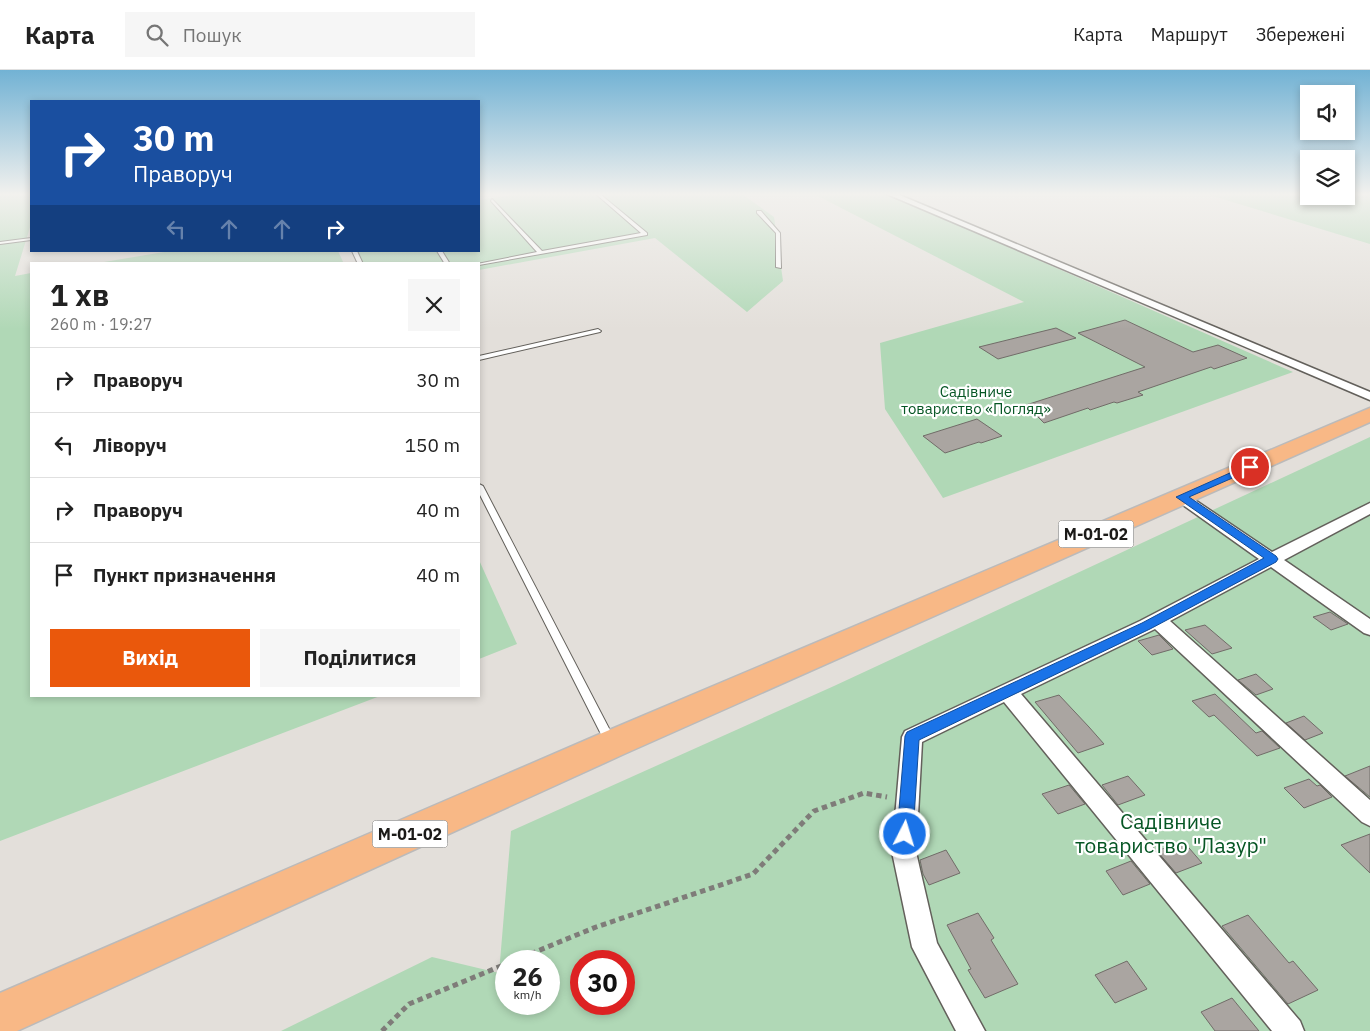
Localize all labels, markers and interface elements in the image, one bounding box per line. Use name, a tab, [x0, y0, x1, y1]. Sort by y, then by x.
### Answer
search box	[125, 12, 475, 57]
text: Карта	[25, 19, 95, 51]
icon: search	[143, 21, 171, 49]
text: Пошук	[183, 23, 242, 47]
text: Карта	[1073, 23, 1123, 46]
text: Маршрут	[1151, 23, 1228, 46]
text: Збережені	[1256, 23, 1345, 46]
map controls	[1300, 85, 1355, 205]
button: sound	[1300, 85, 1355, 140]
text: 30 m	[133, 115, 215, 161]
icon: right	[50, 120, 115, 185]
button: layers	[1300, 150, 1355, 205]
text: Праворуч	[133, 159, 233, 188]
icon: left	[162, 215, 190, 243]
icon: ahead	[215, 215, 243, 243]
icon: ahead	[268, 215, 296, 243]
icon: right	[321, 215, 349, 243]
text: 1 хв	[50, 275, 109, 314]
button: close	[408, 279, 460, 331]
text: 260 m · 19:27	[50, 314, 152, 334]
icon: right	[50, 366, 78, 394]
text: Праворуч	[93, 368, 183, 392]
text: 30 m	[416, 368, 460, 392]
park label: Садівниче товариство «Погляд»	[901, 382, 1051, 418]
icon: left	[50, 431, 78, 459]
text: Ліворуч	[93, 433, 167, 457]
text: 150 m	[405, 433, 460, 457]
pin	[1229, 446, 1271, 488]
icon: arrive	[1236, 453, 1264, 481]
icon: right	[50, 496, 78, 524]
text: Праворуч	[93, 498, 183, 522]
text: 40 m	[416, 498, 460, 522]
road number: М-01-02	[1058, 520, 1134, 548]
icon: arrive	[50, 561, 78, 589]
text: Пункт призначення	[93, 563, 276, 587]
text: 40 m	[416, 563, 460, 587]
button: Вихід	[50, 629, 250, 687]
button: Поділитися	[260, 629, 460, 687]
position arrow	[878, 807, 930, 859]
park label: Садівниче товариство "Лазур"	[1075, 807, 1267, 859]
road number: М-01-02	[372, 821, 448, 848]
speed limit sign: 30	[570, 950, 635, 1015]
text: 26	[512, 960, 543, 993]
text: km/h	[513, 987, 542, 1002]

